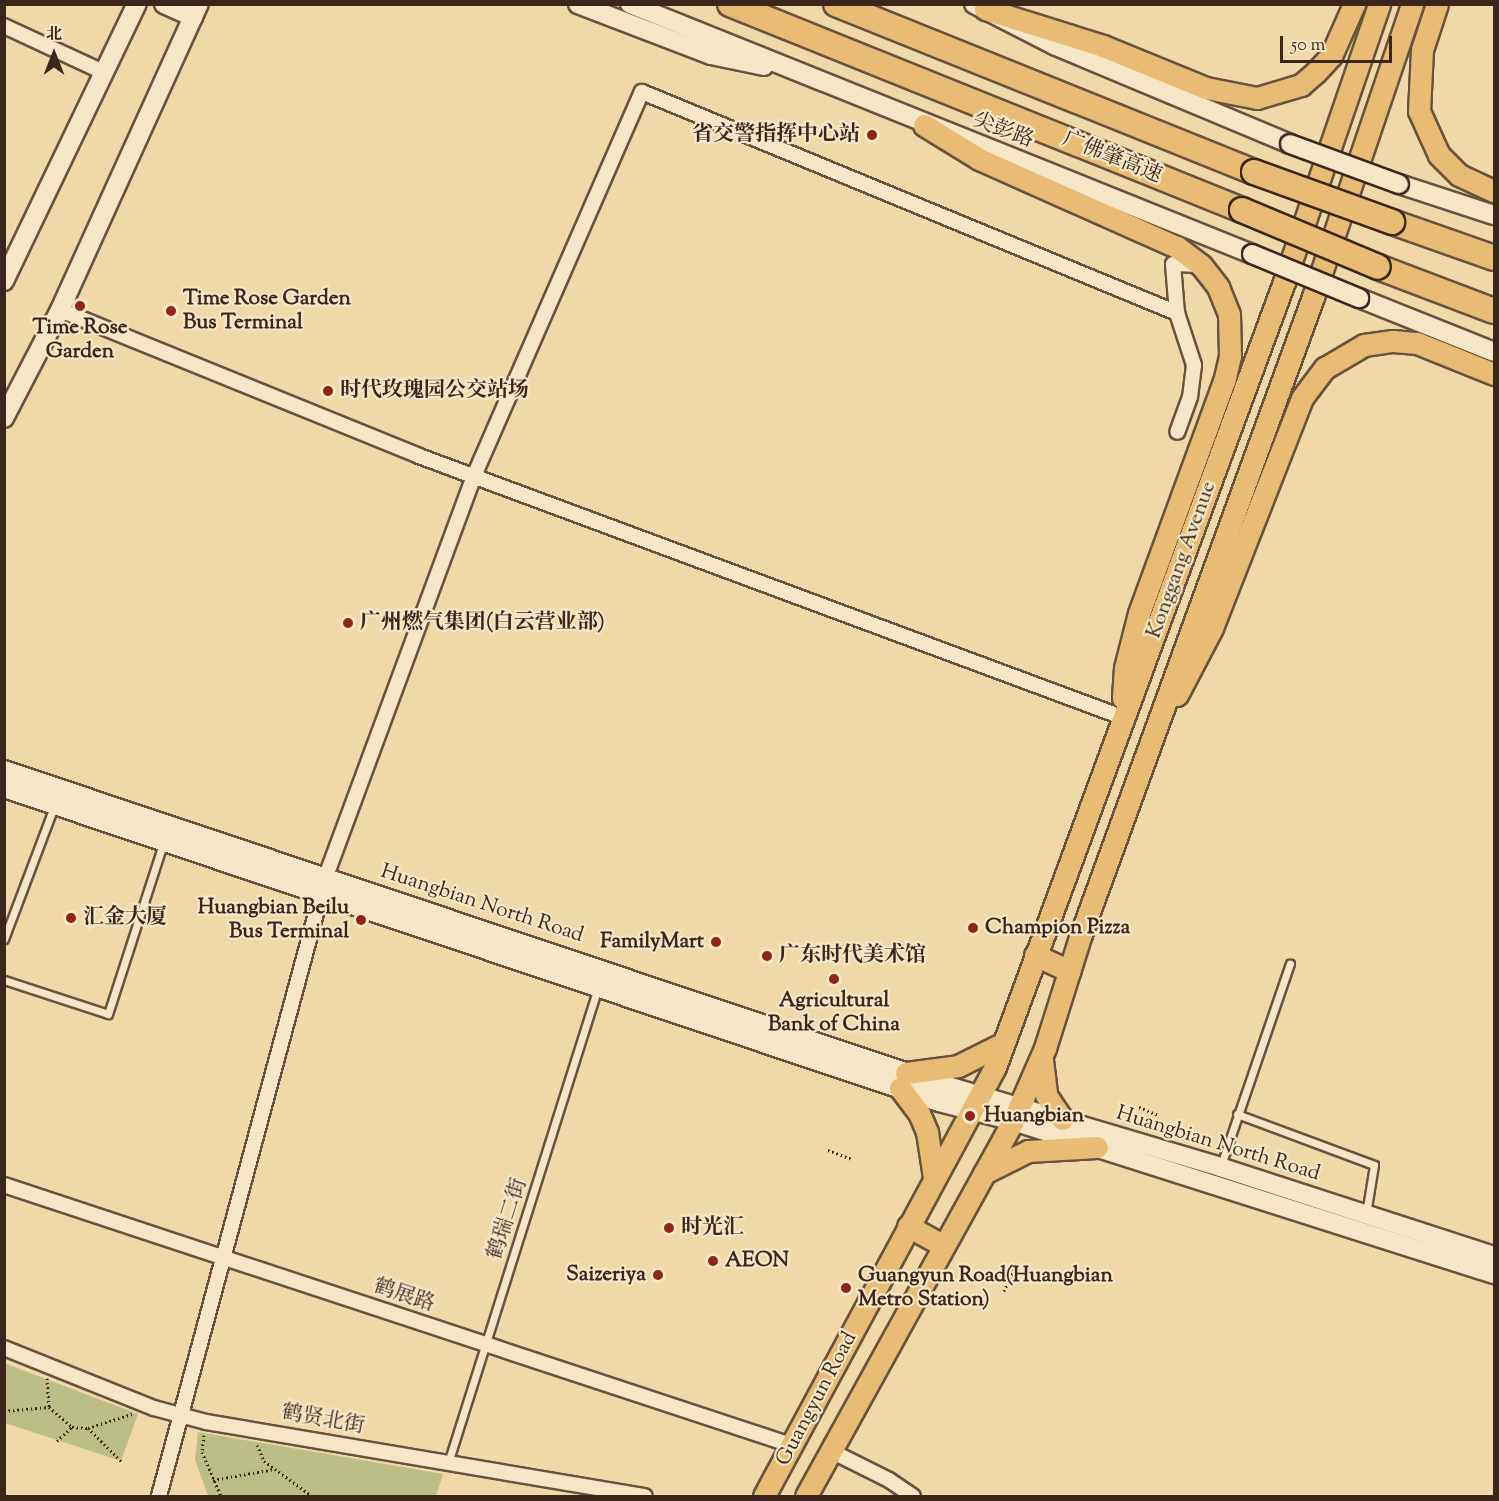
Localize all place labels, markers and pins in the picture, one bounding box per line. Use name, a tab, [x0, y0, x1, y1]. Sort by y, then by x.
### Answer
place label: 省交警指挥中心站	[692, 122, 860, 148]
marker: 省交警指挥中心站	[865, 128, 879, 142]
place label: Time Rose Garden Bus Terminal	[183, 286, 351, 336]
marker: Time Rose Garden	[73, 299, 87, 313]
marker: Time Rose Garden Bus Terminal	[164, 304, 178, 318]
place label: Time Rose Garden	[32, 315, 128, 365]
place label: 时代玫瑰园公交站场	[340, 378, 529, 404]
marker: 时代玫瑰园公交站场	[321, 384, 335, 398]
place label: 广州燃气集团(白云营业部)	[360, 610, 605, 636]
marker: 广州燃气集团(白云营业部)	[341, 616, 355, 630]
place label: Huangbian Beilu Bus Terminal	[198, 895, 349, 945]
place label: 汇金大厦	[83, 905, 167, 931]
marker: 汇金大厦	[64, 911, 78, 925]
marker: Huangbian Beilu Bus Terminal	[354, 913, 368, 927]
place label: Champion Pizza	[985, 915, 1130, 941]
marker: Champion Pizza	[966, 921, 980, 935]
place label: FamilyMart	[600, 929, 704, 955]
marker: FamilyMart	[709, 935, 723, 949]
place label: 广东时代美术馆	[779, 943, 926, 969]
marker: 广东时代美术馆	[760, 949, 774, 963]
marker: Agricultural Bank of China	[827, 972, 841, 986]
place label: Agricultural Bank of China	[768, 988, 900, 1038]
place label: Huangbian	[984, 1103, 1084, 1129]
marker: Huangbian	[961, 1107, 979, 1125]
place label: 时光汇	[681, 1215, 744, 1241]
marker: 时光汇	[662, 1221, 676, 1235]
place label: AEON	[725, 1248, 789, 1274]
marker: AEON	[706, 1254, 720, 1268]
place label: Saizeriya	[566, 1262, 646, 1288]
place label: Guangyun Road(Huangbian Metro Station)	[858, 1263, 1113, 1313]
marker: Saizeriya	[651, 1268, 665, 1282]
marker: Guangyun Road(Huangbian Metro Station)	[839, 1281, 853, 1295]

